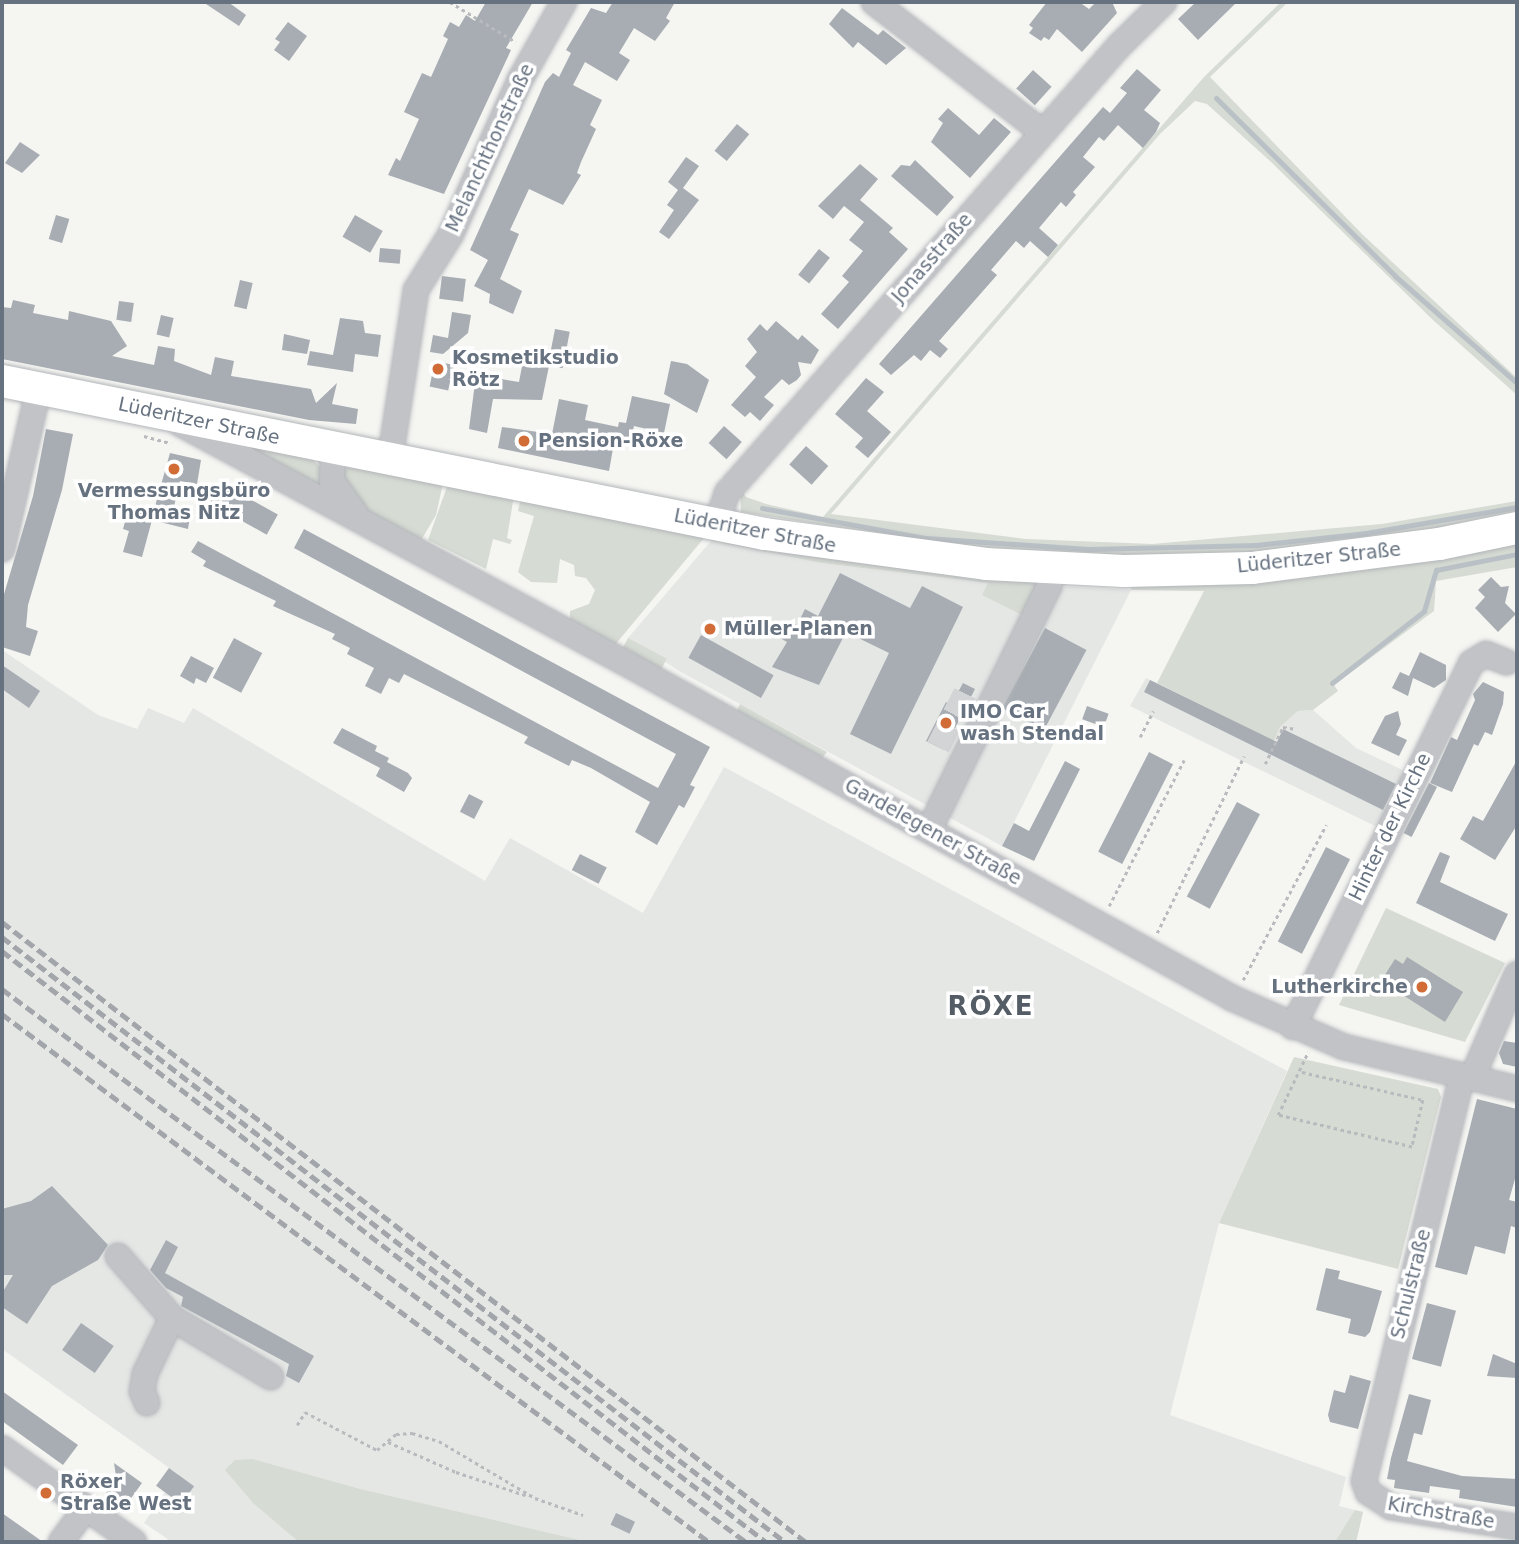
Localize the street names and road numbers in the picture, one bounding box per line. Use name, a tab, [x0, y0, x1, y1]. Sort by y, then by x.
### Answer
street label: Melanchthonstraße	[441, 60, 539, 236]
street label: Jonasstraße	[887, 209, 977, 307]
street label: Lüderitzer Straße	[116, 393, 282, 449]
street label: Lüderitzer Straße	[672, 504, 838, 558]
street label: Lüderitzer Straße	[1236, 538, 1402, 578]
street label: Hinter der Kirche	[1344, 749, 1436, 905]
street label: Gardelegener Straße	[841, 774, 1025, 890]
street label: Schulstraße	[1386, 1227, 1436, 1341]
street label: Kirchstraße	[1386, 1492, 1496, 1534]

